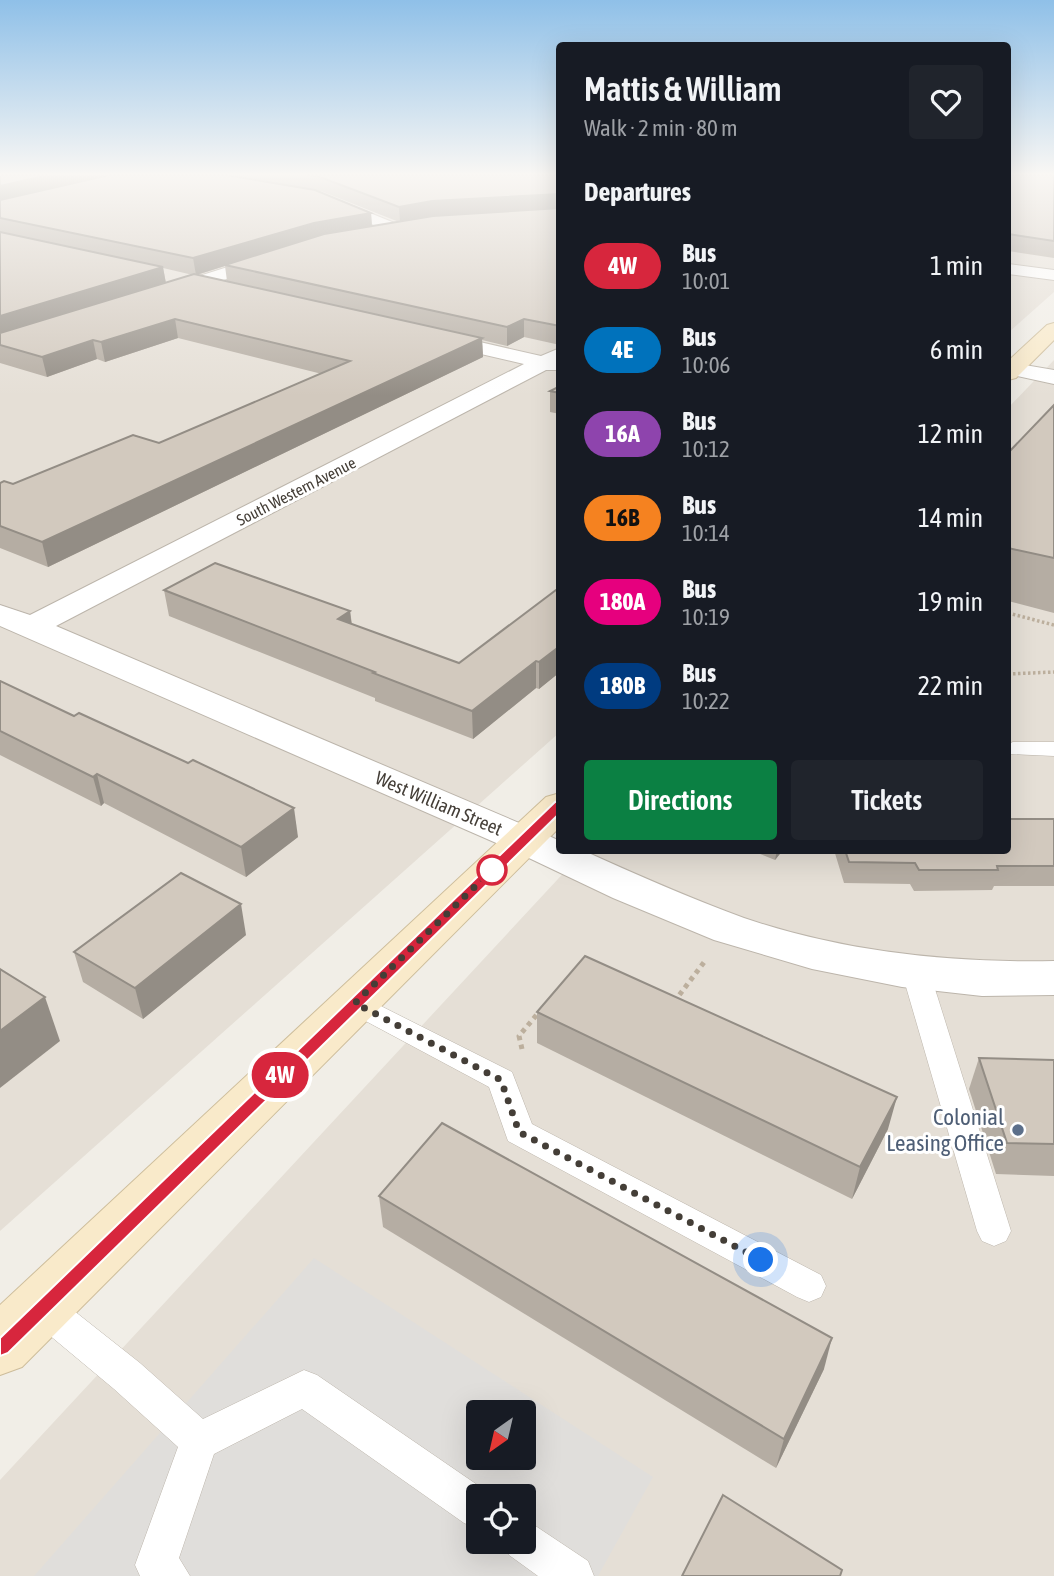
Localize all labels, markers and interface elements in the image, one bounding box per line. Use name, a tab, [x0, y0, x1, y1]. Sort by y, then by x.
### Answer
button: heart	[909, 65, 983, 139]
text: Mattis & William	[584, 70, 782, 108]
text: Walk · 2 min · 80 m	[584, 115, 738, 141]
text: Departures	[584, 177, 691, 207]
text: Bus	[682, 238, 716, 268]
text: 1 min	[930, 251, 983, 281]
text: 4W	[608, 252, 637, 279]
text: 10:01	[682, 268, 730, 294]
text: Bus	[682, 322, 716, 352]
text: 6 min	[930, 335, 983, 365]
text: 4E	[612, 336, 633, 363]
text: 10:06	[682, 352, 730, 378]
text: Bus	[682, 406, 716, 436]
text: 12 min	[918, 419, 983, 449]
text: 16A	[605, 420, 640, 447]
text: 10:12	[682, 436, 730, 462]
street label: South Western Avenue	[233, 453, 359, 529]
text: Bus	[682, 490, 716, 520]
text: 14 min	[918, 503, 983, 533]
text: 16B	[606, 504, 639, 531]
text: 10:14	[682, 520, 730, 546]
text: Bus	[682, 574, 716, 604]
text: 19 min	[918, 587, 983, 617]
text: 180A	[600, 588, 645, 615]
text: 10:19	[682, 604, 730, 630]
text: Bus	[682, 658, 716, 688]
text: 22 min	[918, 671, 983, 701]
text: 180B	[600, 672, 645, 699]
text: 10:22	[682, 688, 730, 714]
button: Directions	[584, 760, 777, 840]
button: Tickets	[791, 760, 983, 840]
street label: West William Street	[372, 766, 506, 840]
unlabelled marker	[477, 855, 507, 885]
line badge: 4W	[248, 1052, 312, 1098]
text: 4W	[266, 1061, 294, 1088]
place label: Colonial Leasing Office	[886, 1104, 1004, 1156]
marker: Colonial Leasing Office	[1010, 1122, 1026, 1138]
your location	[743, 1242, 778, 1277]
north arrow	[466, 1400, 536, 1470]
map controls	[466, 1400, 536, 1554]
button: locate	[466, 1484, 536, 1554]

